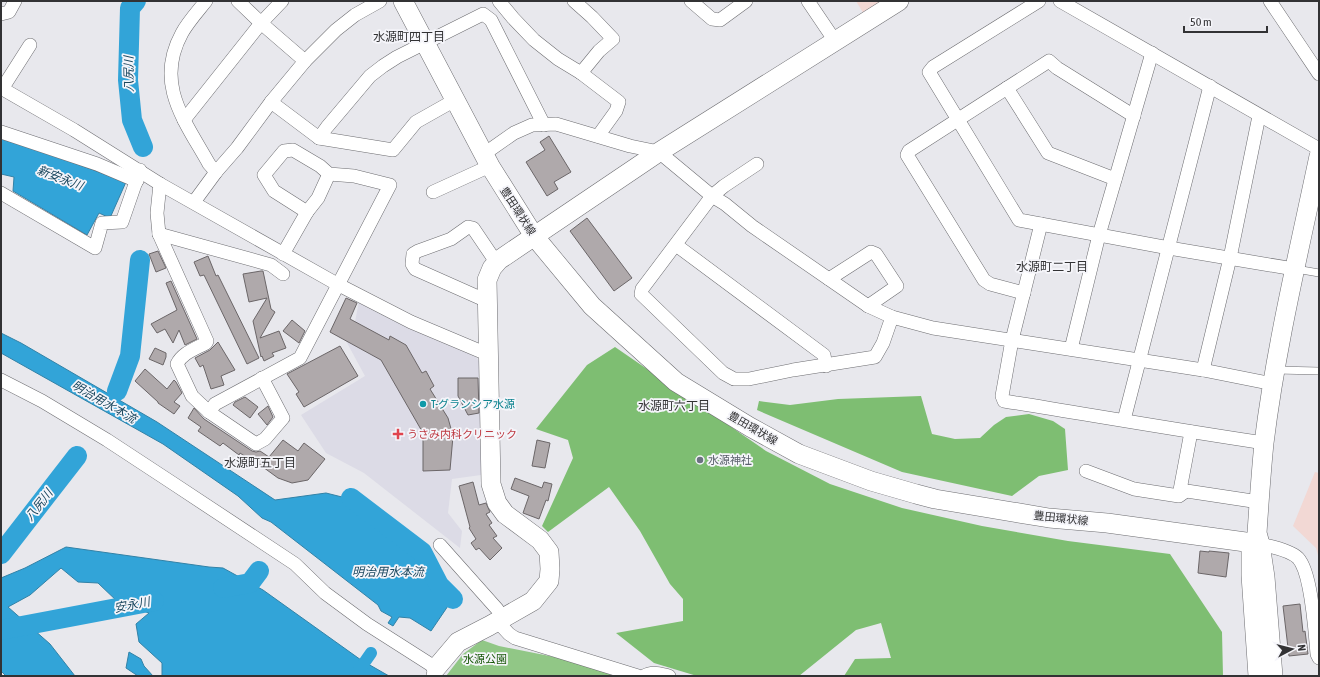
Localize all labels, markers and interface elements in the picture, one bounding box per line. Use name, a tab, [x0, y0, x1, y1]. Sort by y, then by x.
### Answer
scale bar	[1184, 8, 1267, 34]
text: 50 m	[1190, 15, 1212, 29]
district label: 水源町四丁目	[373, 30, 445, 44]
water label: 八尻川	[122, 54, 136, 92]
water label: 新安永川	[35, 163, 87, 194]
street label: 豊田環状線	[498, 185, 538, 237]
district label: 水源町二丁目	[1016, 260, 1088, 274]
water label: 明治用水本流	[69, 378, 140, 427]
place label: T-グランシア水源	[431, 398, 515, 410]
marker: T-グランシア水源	[418, 399, 428, 409]
district label: 水源町六丁目	[638, 399, 710, 413]
street label: 豊田環状線	[726, 409, 780, 447]
marker: うさみ内科クリニック	[392, 428, 404, 440]
place label: うさみ内科クリニック	[407, 428, 517, 440]
place label: 水源神社	[708, 454, 752, 466]
marker: 水源神社	[695, 455, 705, 465]
district label: 水源町五丁目	[224, 456, 296, 470]
water label: 八尻川	[22, 485, 57, 523]
street label: 豊田環状線	[1033, 509, 1089, 527]
water label: 明治用水本流	[352, 565, 426, 579]
water label: 安永川	[113, 594, 153, 615]
north arrow	[1272, 629, 1312, 669]
text: N	[1296, 644, 1308, 652]
park label: 水源公園	[463, 653, 507, 665]

